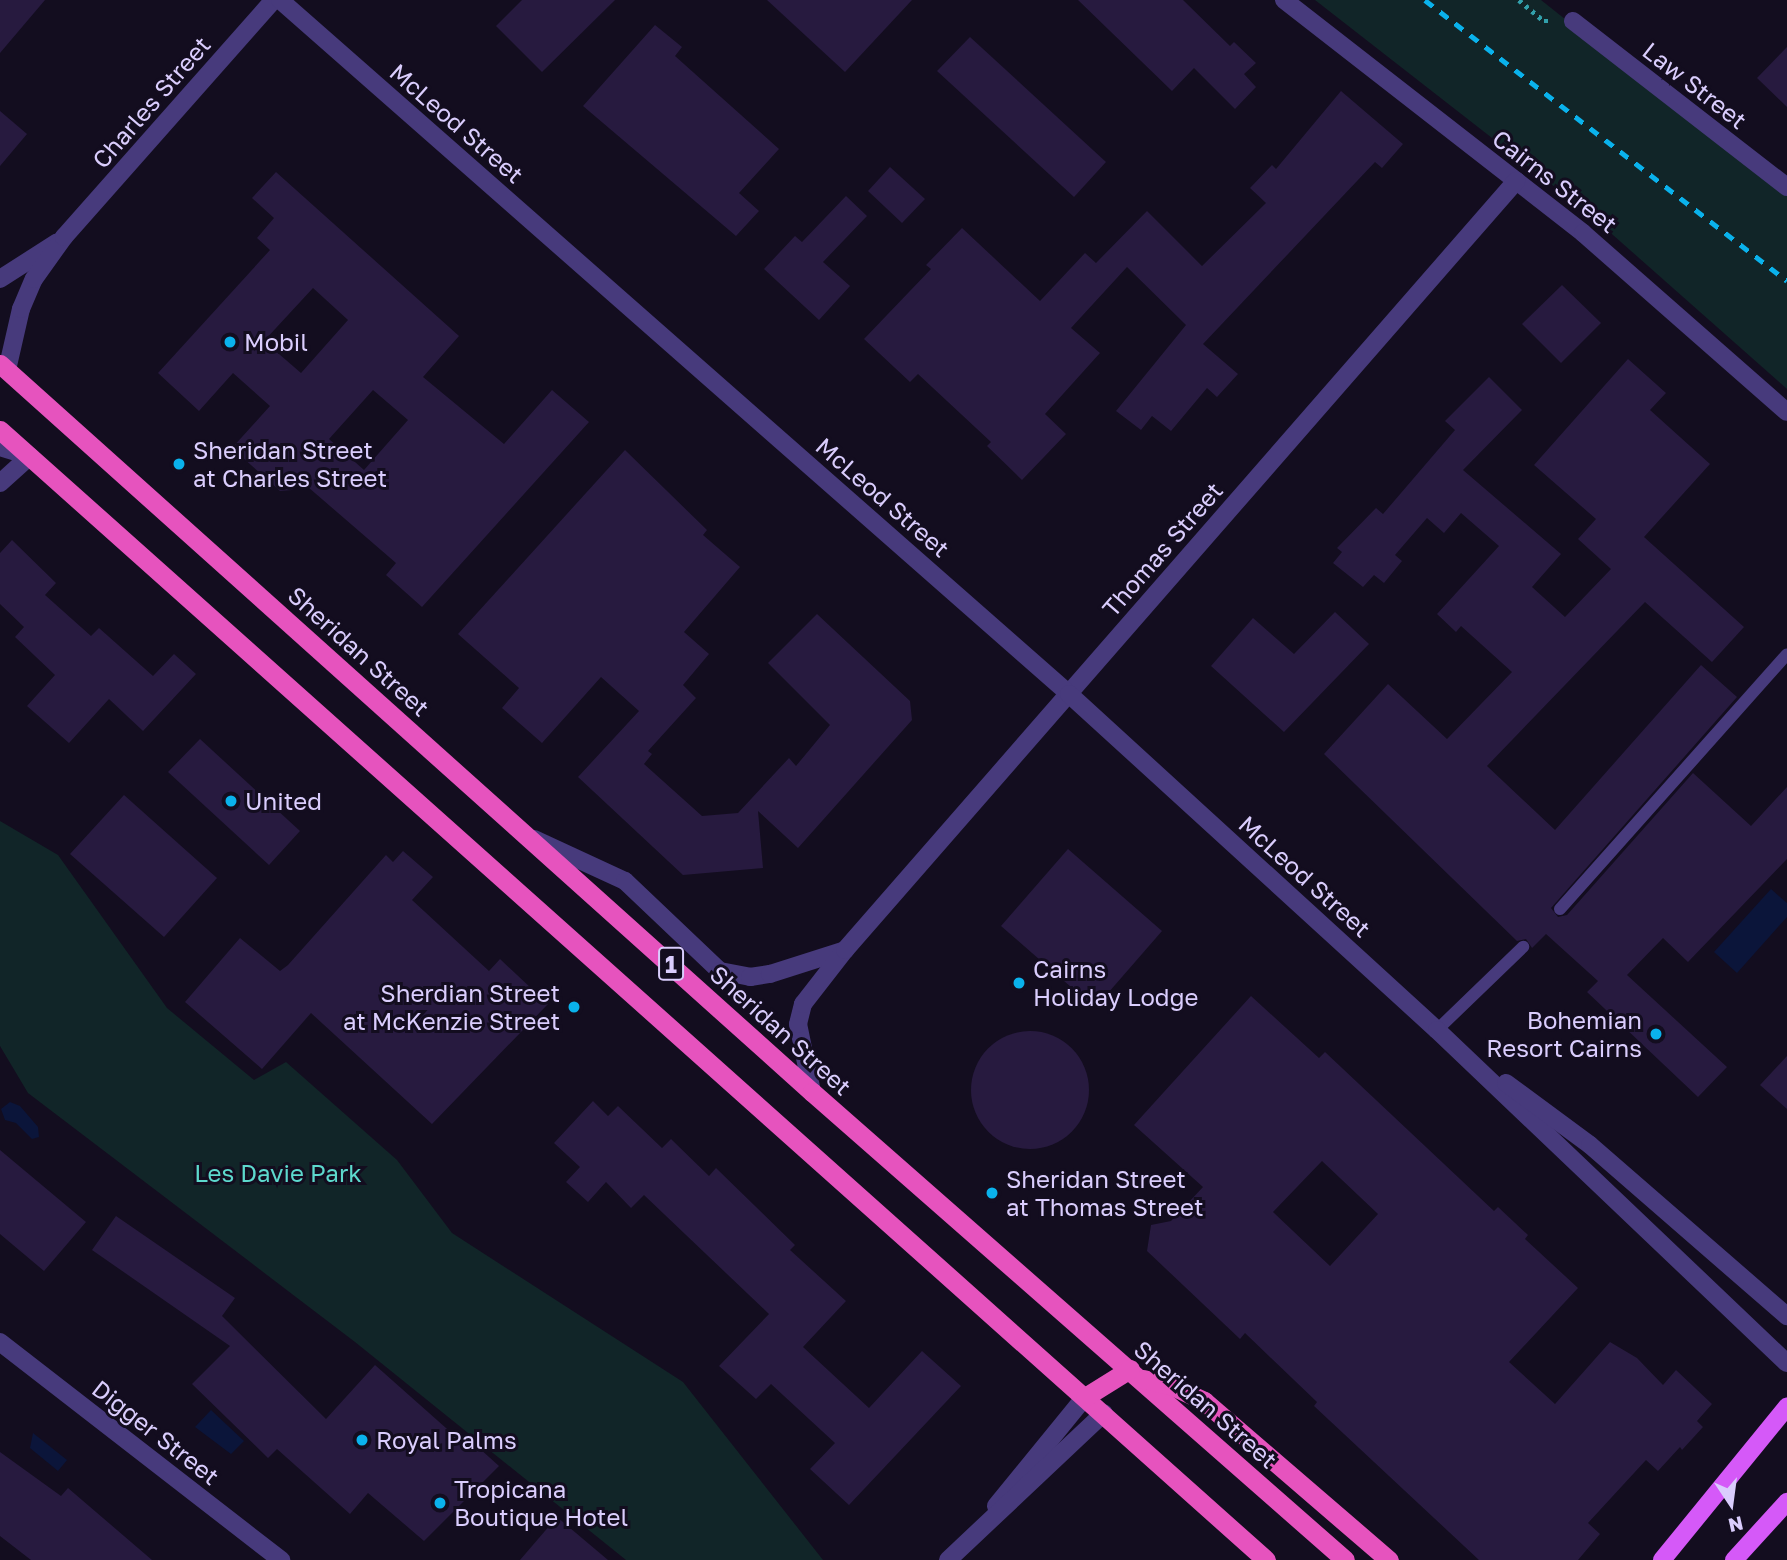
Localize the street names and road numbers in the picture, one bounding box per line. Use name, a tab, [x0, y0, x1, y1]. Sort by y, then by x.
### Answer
street label: Charles Street	[86, 30, 216, 174]
street label: Law Street	[1637, 36, 1753, 134]
street label: McLeod Street	[384, 57, 530, 189]
street label: Cairns Street	[1487, 123, 1623, 239]
street label: McLeod Street	[810, 431, 956, 563]
street label: Thomas Street	[1096, 476, 1228, 622]
street label: Sheridan Street	[282, 580, 436, 722]
street label: McLeod Street	[1233, 809, 1377, 943]
road number: 1	[657, 945, 685, 984]
street label: Sheridan Street	[704, 959, 858, 1101]
street label: Sheridan Street	[1129, 1334, 1283, 1474]
street label: Digger Street	[87, 1374, 225, 1490]

